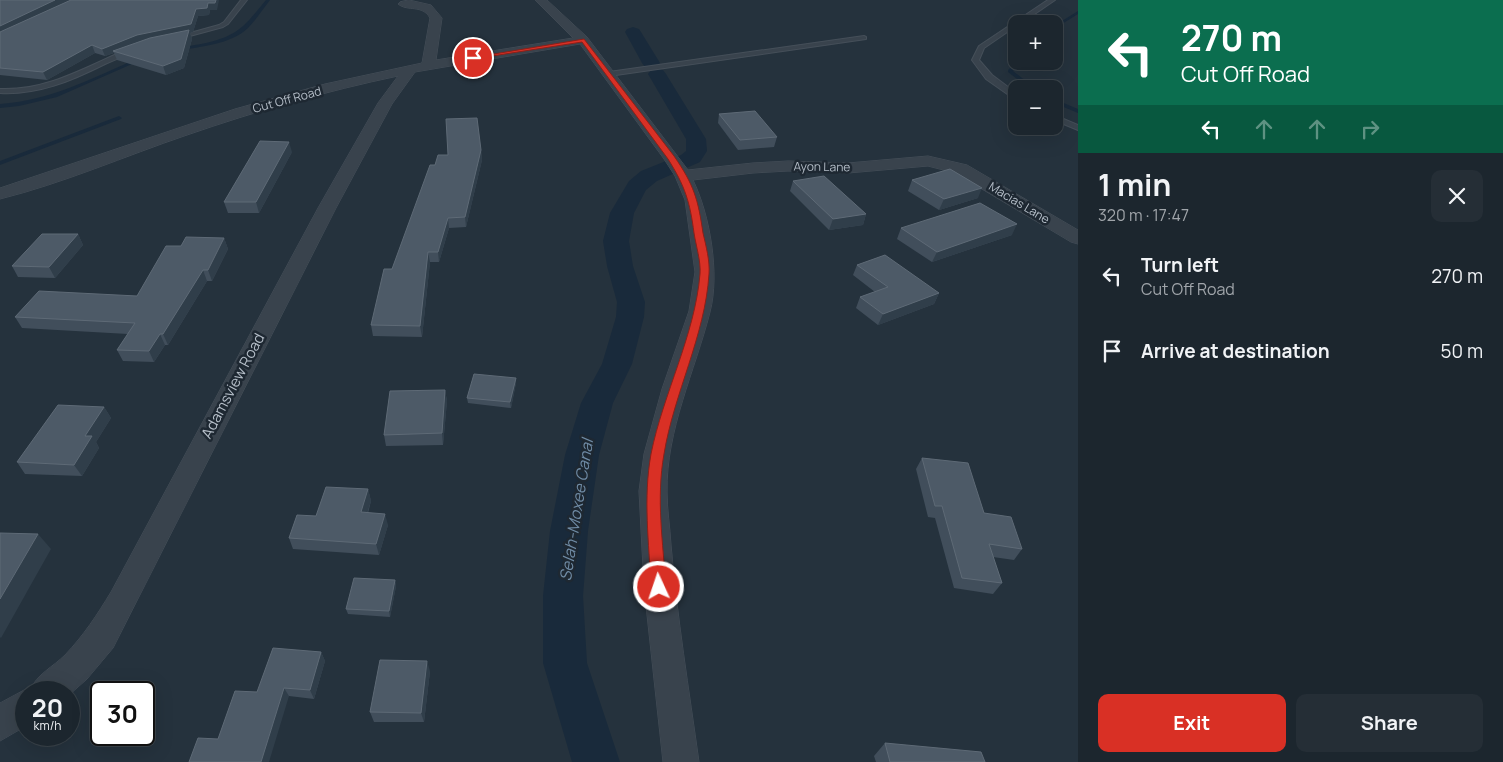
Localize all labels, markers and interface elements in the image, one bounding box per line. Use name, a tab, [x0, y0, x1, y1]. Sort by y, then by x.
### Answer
text: 270 m	[1181, 14, 1282, 62]
map controls	[1008, 15, 1063, 135]
button: +	[1008, 15, 1063, 70]
icon: left	[1098, 20, 1163, 85]
pin	[452, 37, 494, 79]
icon: arrive	[459, 44, 487, 72]
text: Cut Off Road	[1181, 59, 1310, 89]
button: −	[1008, 80, 1063, 135]
street label: Cut Off Road	[251, 82, 323, 117]
icon: left	[1197, 115, 1225, 143]
icon: ahead	[1250, 115, 1278, 143]
icon: ahead	[1303, 115, 1331, 143]
icon: right	[1356, 115, 1384, 143]
street label: Ayon Lane	[794, 158, 850, 175]
text: 1 min	[1098, 164, 1171, 205]
button: close	[1431, 170, 1483, 222]
street label: Macias Lane	[986, 178, 1053, 227]
text: 320 m · 17:47	[1098, 204, 1189, 226]
text: Turn left	[1141, 252, 1219, 278]
icon: left	[1098, 262, 1126, 290]
text: 270 m	[1431, 263, 1483, 289]
text: Cut Off Road	[1141, 278, 1235, 300]
street label: Adamsview Road	[196, 329, 269, 442]
icon: arrive	[1098, 337, 1126, 365]
text: Arrive at destination	[1141, 338, 1330, 364]
text: 50 m	[1441, 338, 1483, 364]
water label: Selah-Moxee Canal	[554, 435, 598, 582]
position arrow	[632, 560, 684, 612]
speed limit sign: 30	[90, 681, 155, 746]
text: 20	[32, 690, 63, 725]
button: Exit	[1098, 694, 1286, 752]
button: Share	[1296, 694, 1483, 752]
text: km/h	[34, 717, 61, 734]

